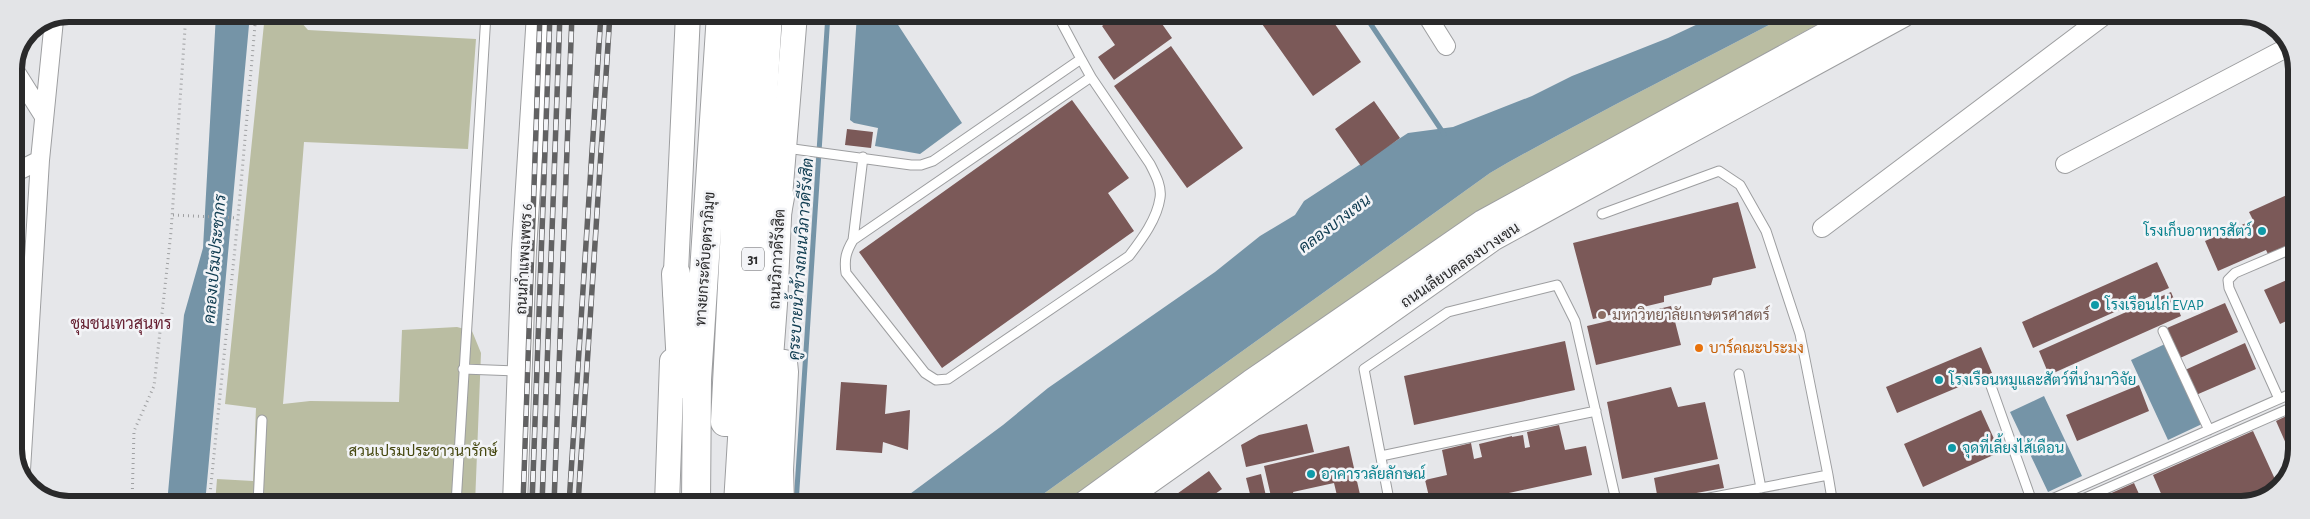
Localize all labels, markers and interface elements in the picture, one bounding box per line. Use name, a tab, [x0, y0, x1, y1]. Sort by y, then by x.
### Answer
water label: คูระบายน้ำข้างถนนวิภาวดีรังสิต	[779, 157, 819, 361]
street label: ทางยกระดับอุตราภิมุข	[691, 191, 721, 327]
water label: คลองเปรมประชากร	[200, 192, 229, 324]
water label: คลองบางเขน	[1296, 192, 1374, 256]
street label: ถนนกำแพงเพชร 6	[512, 203, 535, 315]
street label: ถนนวิภาวดีรังสิต	[764, 208, 788, 310]
street label: ถนนเลียบคลองบางเขน	[1397, 218, 1522, 311]
place label: โรงเก็บอาหารสัตว์	[2143, 220, 2252, 239]
marker: โรงเก็บอาหารสัตว์	[2256, 225, 2268, 237]
road number: 31	[742, 248, 764, 270]
place label: โรงเรือนไก่ EVAP	[2104, 295, 2204, 313]
marker: โรงเรือนไก่ EVAP	[2089, 299, 2101, 311]
place label: มหาวิทยาลัยเกษตรศาสตร์	[1612, 305, 1770, 323]
marker: มหาวิทยาลัยเกษตรศาสตร์	[1596, 309, 1608, 321]
district label: ชุมชนเทวสุนทร	[71, 316, 172, 335]
place label: บาร์คณะประมง	[1709, 338, 1804, 356]
marker: บาร์คณะประมง	[1693, 342, 1705, 354]
place label: โรงเรือนหมูและสัตว์ที่นำมาวิจัย	[1948, 365, 2136, 390]
marker: โรงเรือนหมูและสัตว์ที่นำมาวิจัย	[1933, 374, 1945, 386]
place label: จุดที่เลี้ยงไส้เดือน	[1962, 433, 2064, 459]
park label: สวนเปรมประชาวนารักษ์	[349, 441, 498, 459]
marker: จุดที่เลี้ยงไส้เดือน	[1946, 442, 1958, 454]
place label: อาคารวลัยลักษณ์	[1321, 464, 1426, 482]
marker: อาคารวลัยลักษณ์	[1305, 468, 1317, 480]

